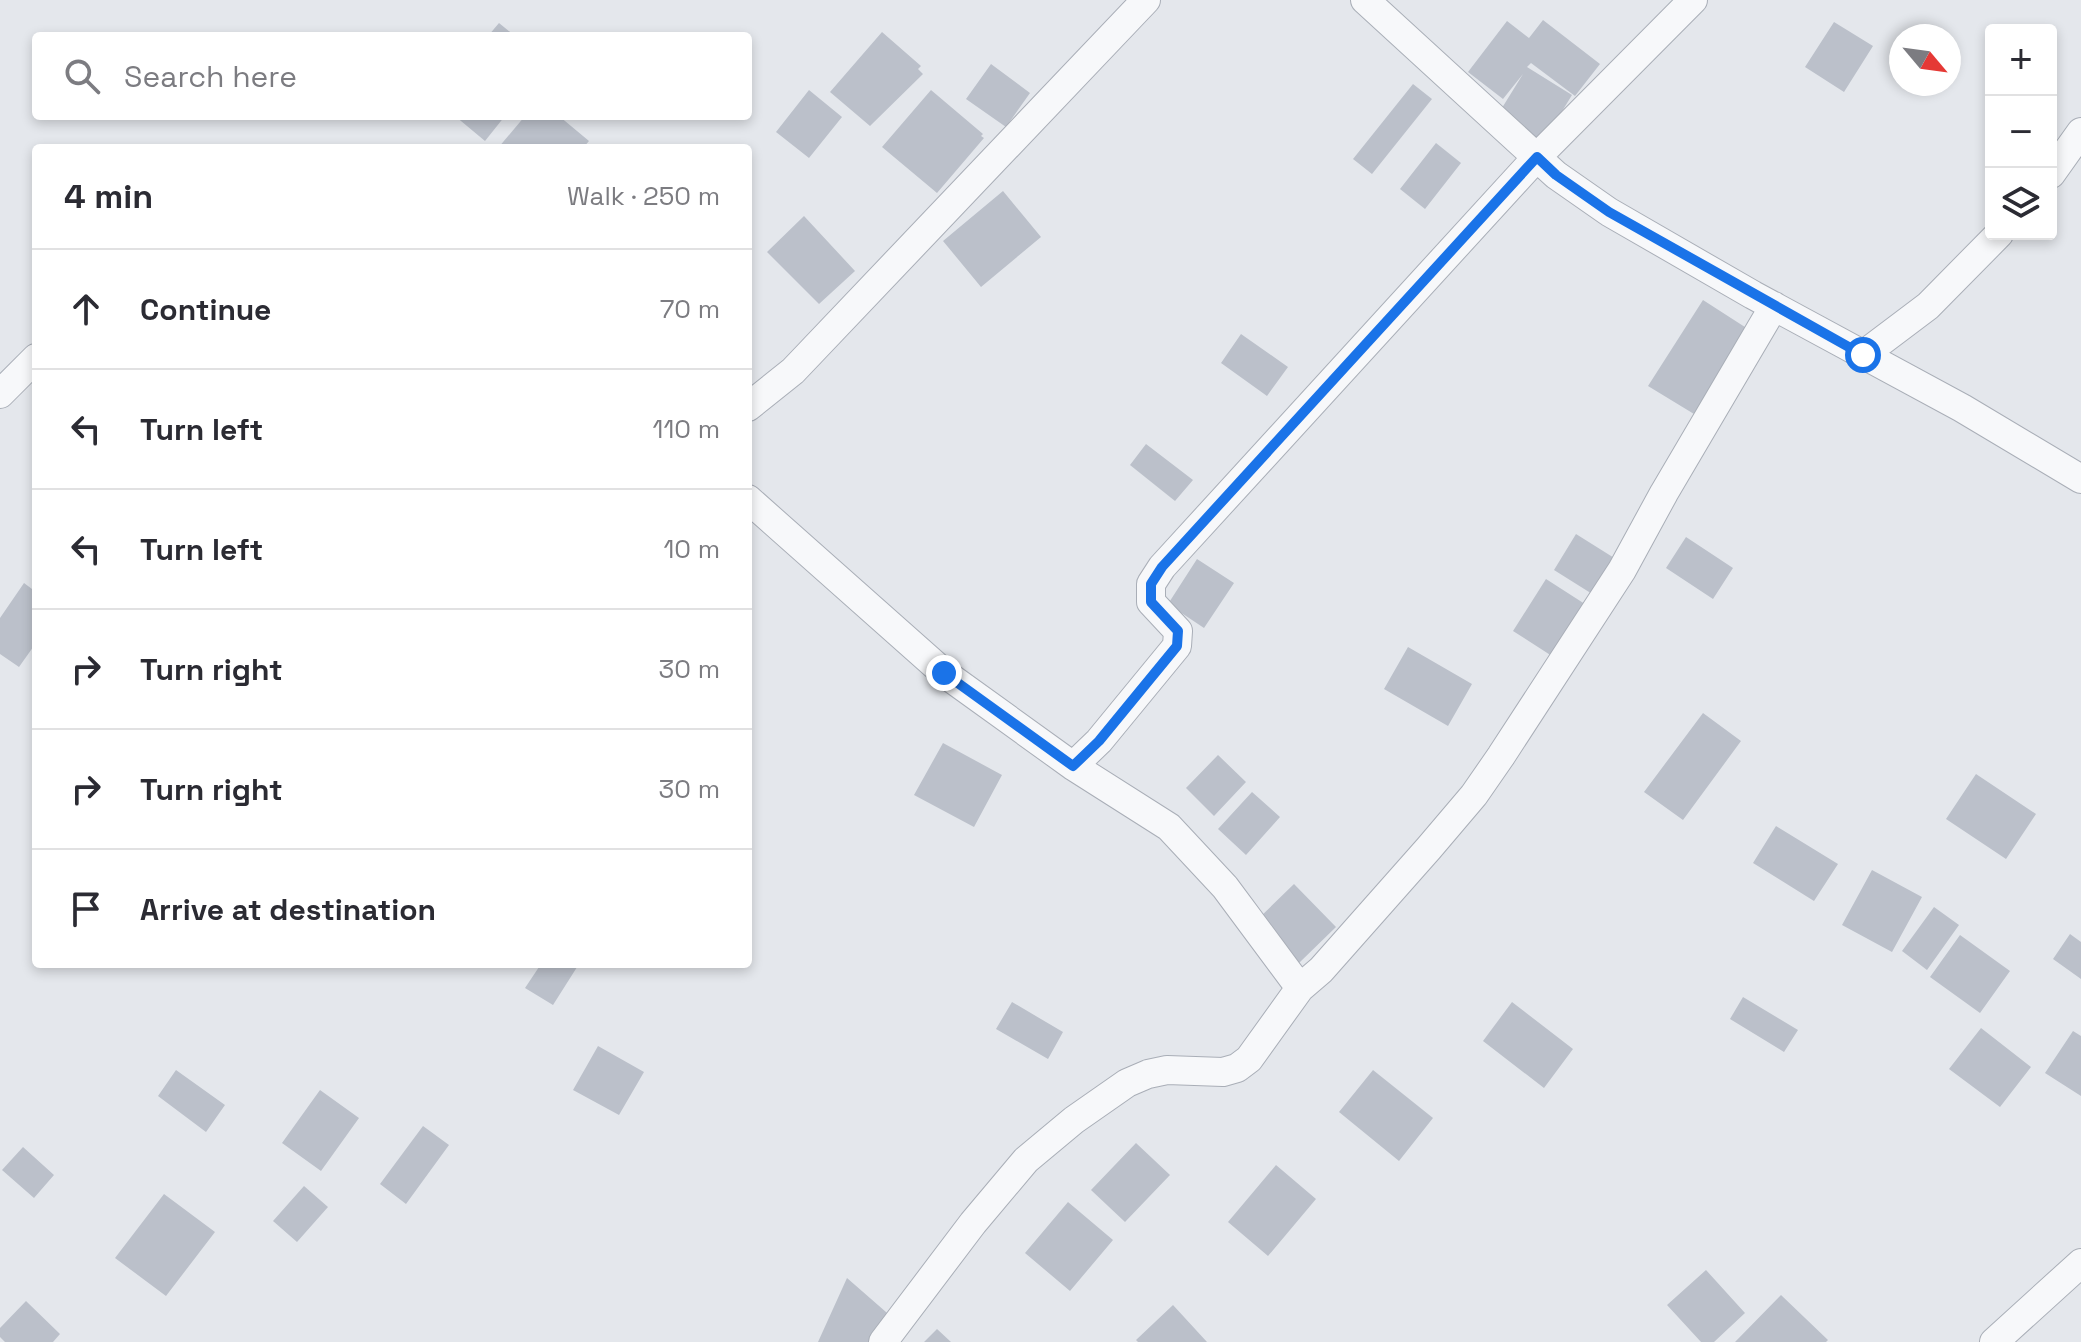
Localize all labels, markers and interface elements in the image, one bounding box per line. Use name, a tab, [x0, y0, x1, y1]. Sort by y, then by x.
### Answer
north arrow	[1889, 24, 1961, 96]
map controls	[1985, 24, 2057, 240]
button: +	[1985, 24, 2057, 96]
search box	[32, 32, 752, 120]
icon: search	[60, 54, 104, 98]
text: Search here	[124, 57, 297, 96]
button: −	[1985, 96, 2057, 168]
button: layers	[1985, 168, 2057, 240]
text: 4 min	[64, 175, 153, 218]
text: Walk · 250 m	[567, 179, 720, 213]
icon: ahead	[64, 287, 108, 331]
text: Continue	[140, 290, 271, 329]
text: 70 m	[660, 292, 720, 326]
route start	[1845, 337, 1881, 373]
icon: left	[64, 407, 108, 451]
text: Turn left	[140, 410, 263, 449]
text: 110 m	[653, 412, 720, 446]
icon: left	[64, 527, 108, 571]
text: Turn left	[140, 530, 263, 569]
text: 10 m	[663, 532, 720, 566]
icon: right	[64, 647, 108, 691]
text: Turn right	[140, 650, 283, 689]
text: 30 m	[659, 652, 720, 686]
route end	[926, 655, 962, 691]
icon: right	[64, 767, 108, 811]
text: Turn right	[140, 770, 283, 809]
text: 30 m	[659, 772, 720, 806]
icon: arrive	[64, 887, 108, 931]
text: Arrive at destination	[140, 890, 436, 929]

